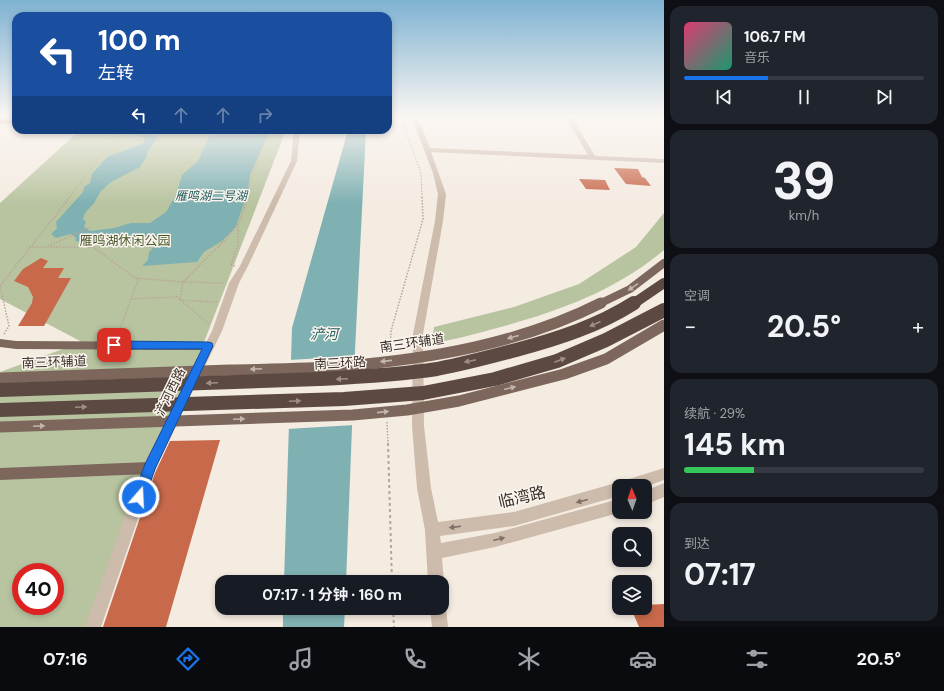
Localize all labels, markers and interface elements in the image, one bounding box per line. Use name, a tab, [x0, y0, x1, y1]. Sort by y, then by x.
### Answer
text: 100 m	[98, 22, 181, 59]
text: 106.7 FM	[744, 27, 806, 47]
icon: left	[32, 28, 84, 80]
text: 音乐	[744, 49, 770, 66]
text: 左转	[98, 61, 134, 85]
icon: previous	[713, 86, 735, 108]
icon: pause	[793, 86, 815, 108]
icon: next	[873, 86, 895, 108]
icon: left	[128, 104, 150, 126]
icon: ahead	[170, 104, 192, 126]
icon: ahead	[212, 104, 234, 126]
icon: right	[254, 104, 276, 126]
text: 39	[772, 147, 836, 215]
water label: 雁鸣湖二号湖	[175, 188, 249, 204]
text: km/h	[789, 207, 819, 224]
park label: 雁鸣湖休闲公园	[79, 232, 171, 249]
one-way arrow	[628, 283, 638, 291]
text: 空调	[684, 287, 710, 304]
text: 20.5°	[767, 307, 841, 346]
text: −	[684, 312, 696, 341]
text: +	[912, 312, 924, 341]
one-way arrow	[589, 321, 600, 327]
water label: 浐河	[310, 325, 341, 343]
pin	[97, 328, 131, 362]
street label: 南三环辅道	[379, 330, 445, 356]
icon: arrive	[103, 334, 125, 356]
one-way arrow	[507, 334, 519, 340]
street label: 南三环辅道	[21, 352, 87, 372]
street label: 南三环路	[314, 353, 366, 373]
one-way arrow	[555, 356, 567, 362]
one-way arrow	[380, 358, 392, 364]
one-way arrow	[464, 358, 476, 364]
street label: 浐河西路	[151, 365, 189, 419]
one-way arrow	[250, 365, 262, 372]
one-way arrow	[336, 375, 348, 382]
one-way arrow	[205, 380, 218, 386]
one-way arrow	[504, 384, 516, 390]
one-way arrow	[289, 398, 302, 404]
one-way arrow	[75, 404, 87, 411]
text: 续航 · 29%	[684, 405, 745, 422]
one-way arrow	[377, 409, 389, 416]
one-way arrow	[233, 416, 246, 422]
one-way arrow	[33, 423, 46, 429]
text: 145 km	[684, 425, 786, 464]
position arrow	[118, 476, 160, 518]
north arrow	[612, 479, 652, 519]
map controls	[612, 479, 652, 615]
street label: 临湾路	[496, 481, 548, 513]
one-way arrow	[576, 498, 588, 504]
one-way arrow	[449, 524, 461, 530]
button: search	[612, 527, 652, 567]
one-way arrow	[493, 535, 505, 541]
text: 到达	[684, 535, 710, 552]
text: 07:17	[684, 555, 756, 594]
speed limit sign: 40	[12, 563, 64, 615]
button: layers	[612, 575, 652, 615]
text: 07:17 · 1 分钟 · 160 m	[262, 585, 402, 605]
icon: directions	[174, 645, 202, 673]
icon: music	[287, 645, 315, 673]
icon: phone	[401, 645, 429, 673]
icon: climate	[515, 645, 543, 673]
icon: car	[629, 645, 657, 673]
icon: filters	[743, 645, 771, 673]
text: 07:16	[43, 647, 88, 671]
text: 20.5°	[856, 647, 901, 671]

